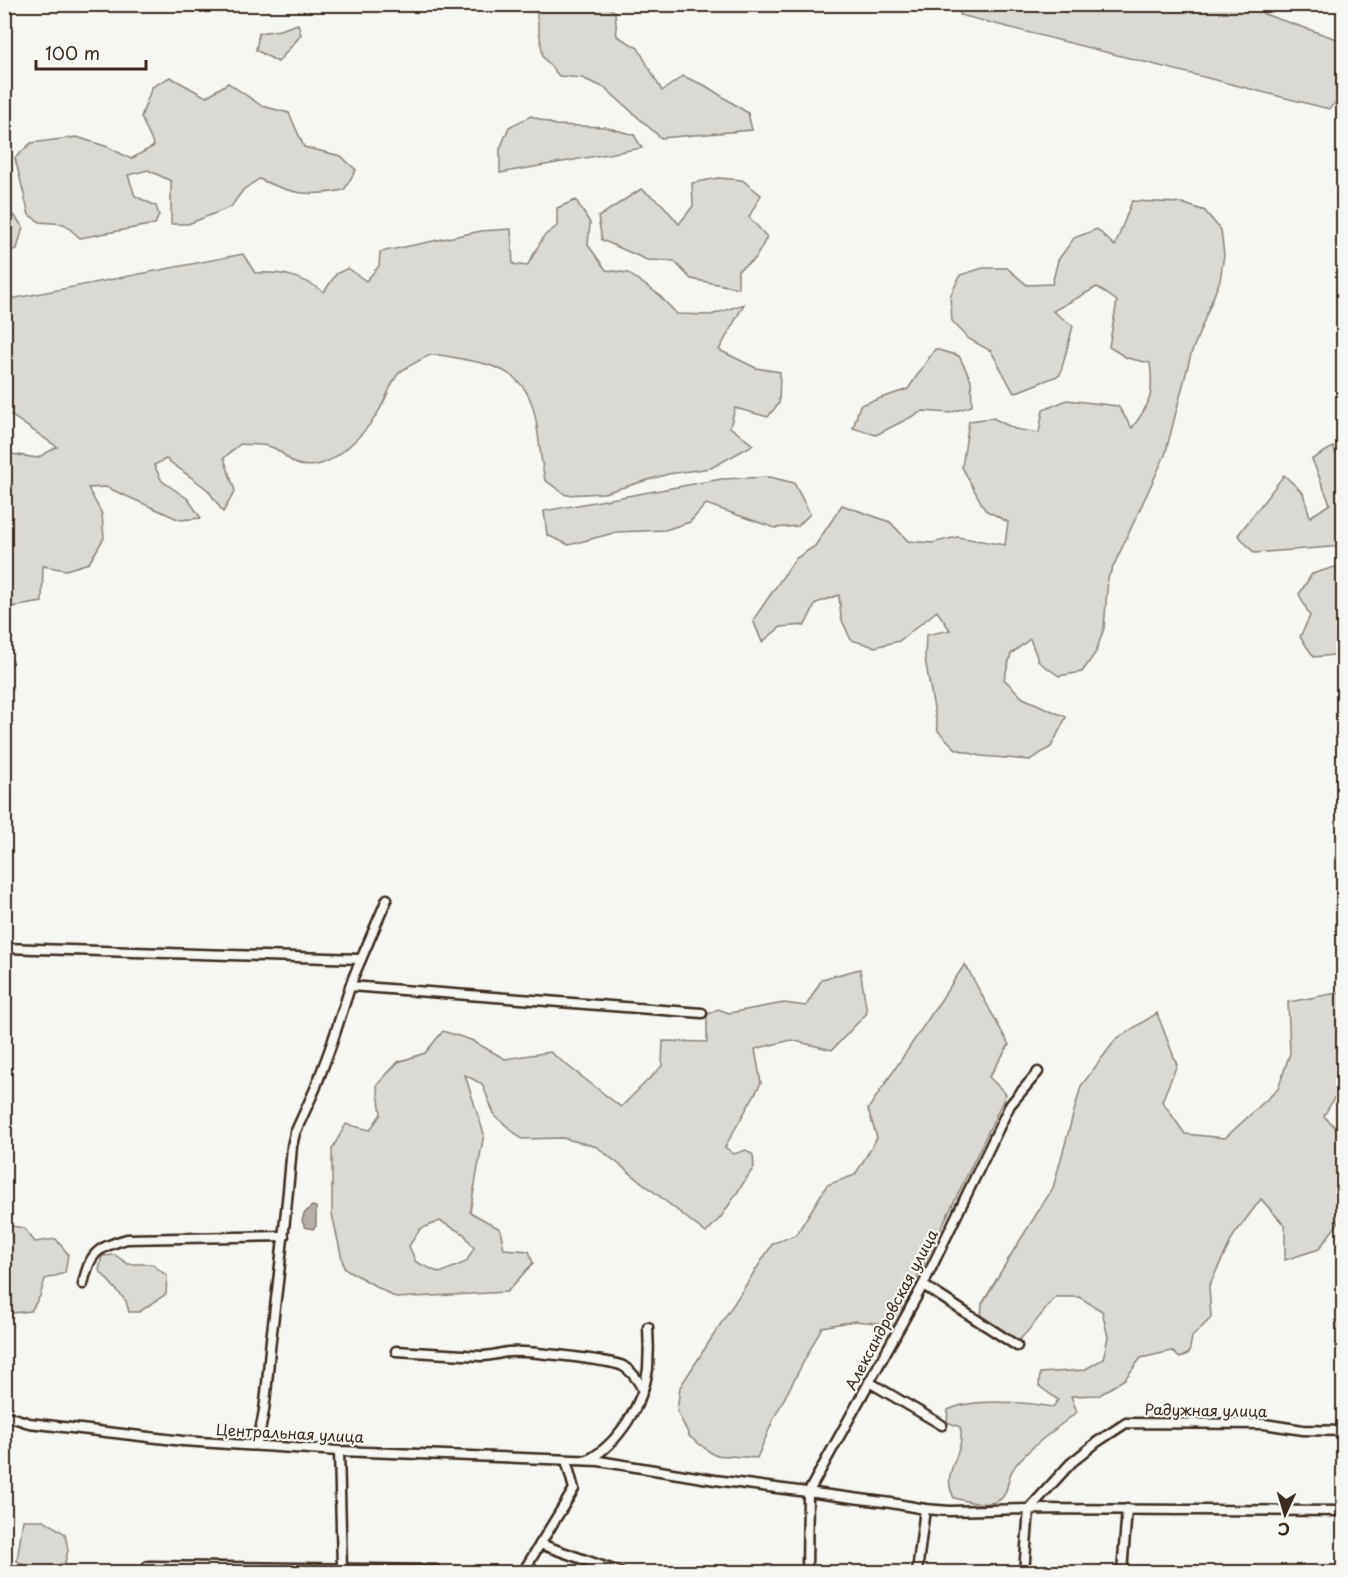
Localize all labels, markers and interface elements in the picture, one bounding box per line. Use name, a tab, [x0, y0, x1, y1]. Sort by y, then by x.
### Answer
scale bar	[36, 33, 146, 71]
text: 100 m	[45, 39, 100, 66]
street label: Александровская улица	[838, 1224, 943, 1394]
street label: Радужная улица	[1144, 1397, 1268, 1422]
street label: Центральная улица	[216, 1417, 365, 1448]
north arrow	[1255, 1484, 1315, 1544]
text: С	[1277, 1518, 1291, 1542]

